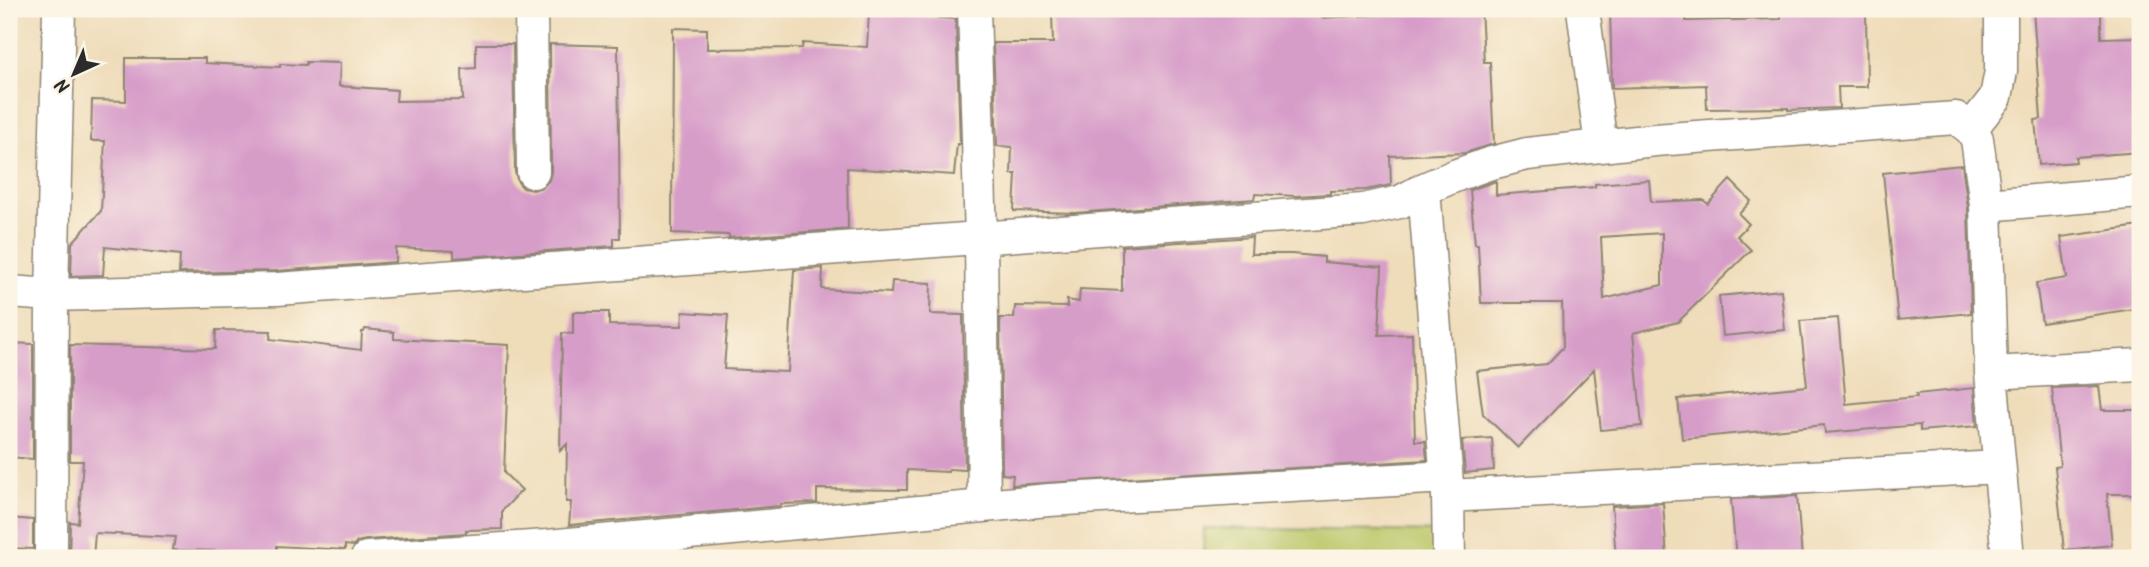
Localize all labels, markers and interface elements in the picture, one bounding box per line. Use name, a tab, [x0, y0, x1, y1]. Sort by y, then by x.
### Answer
north arrow	[38, 38, 108, 108]
text: N	[49, 70, 78, 100]

